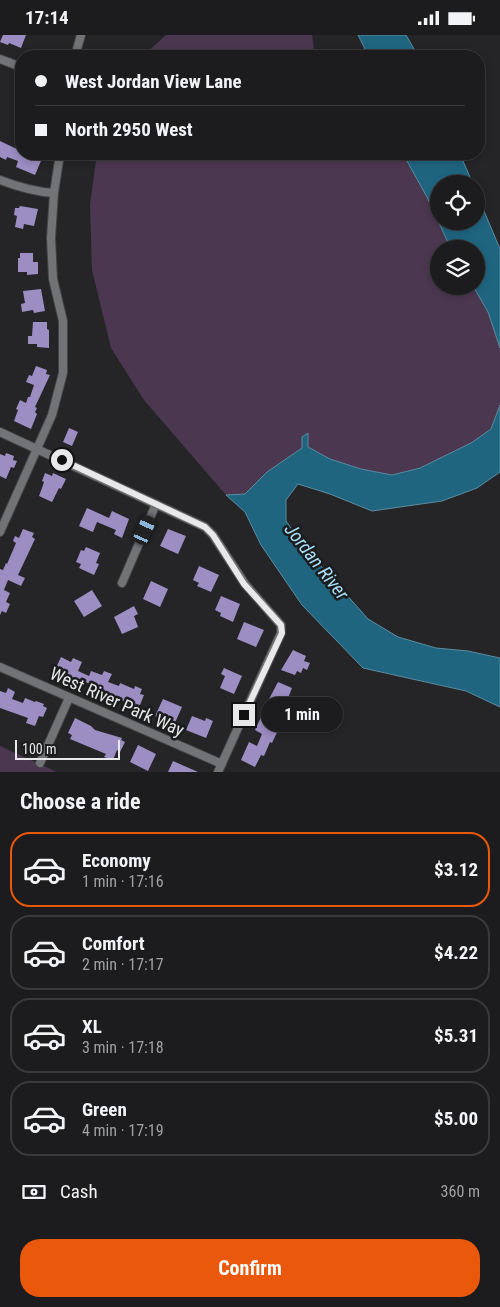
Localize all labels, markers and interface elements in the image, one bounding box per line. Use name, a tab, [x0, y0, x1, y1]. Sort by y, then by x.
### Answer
text: 17:14	[25, 6, 69, 29]
text: West Jordan View Lane	[65, 70, 242, 93]
text: North 2950 West	[65, 118, 193, 141]
map controls	[430, 175, 485, 295]
button: locate	[430, 175, 485, 230]
button: layers	[430, 240, 485, 295]
route start	[51, 449, 73, 471]
car	[132, 513, 157, 547]
water label: Jordan River	[280, 518, 354, 604]
street label: West River Park Way	[47, 663, 188, 741]
callout: 1 min	[262, 697, 344, 733]
route end	[233, 704, 255, 726]
text: 1 min	[284, 705, 320, 724]
scale bar	[15, 737, 120, 760]
text: 100 m	[22, 741, 57, 757]
text: Choose a ride	[20, 789, 141, 814]
icon: car	[22, 847, 67, 892]
text: Economy	[82, 849, 151, 872]
text: $3.12	[434, 858, 478, 881]
text: 1 min · 17:16	[82, 872, 164, 891]
icon: car	[22, 930, 67, 975]
text: Comfort	[82, 932, 145, 955]
text: $4.22	[434, 941, 478, 964]
text: 2 min · 17:17	[82, 955, 164, 974]
icon: car	[22, 1013, 67, 1058]
text: XL	[82, 1015, 102, 1038]
text: $5.31	[434, 1024, 478, 1047]
text: 3 min · 17:18	[82, 1038, 164, 1057]
icon: car	[22, 1096, 67, 1141]
text: Green	[82, 1098, 127, 1121]
text: $5.00	[434, 1107, 478, 1130]
text: 4 min · 17:19	[82, 1121, 164, 1140]
icon: cash	[20, 1178, 48, 1206]
text: Cash	[60, 1180, 98, 1203]
text: 360 m	[441, 1182, 480, 1201]
button: Confirm	[20, 1239, 480, 1297]

